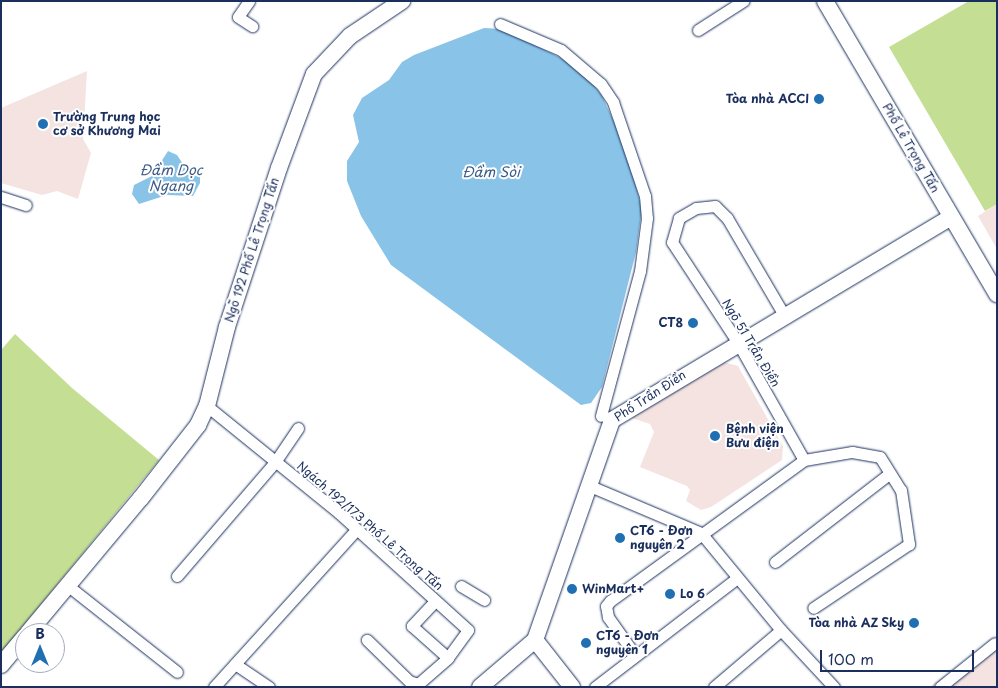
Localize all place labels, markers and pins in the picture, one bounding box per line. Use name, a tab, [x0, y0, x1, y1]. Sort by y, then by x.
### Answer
place label: Tòa nhà ACCI	[725, 92, 809, 106]
marker: Tòa nhà ACCI	[813, 93, 825, 105]
place label: Trường Trung học cơ sở Khương Mai	[53, 110, 162, 138]
marker: Trường Trung học cơ sở Khương Mai	[37, 118, 49, 130]
place label: CT8	[658, 316, 683, 330]
marker: CT8	[687, 317, 699, 329]
place label: Bệnh viện Bưu điện	[726, 422, 784, 450]
marker: Bệnh viện Bưu điện	[708, 429, 722, 443]
place label: CT6 - Đơn nguyên 2	[630, 524, 693, 552]
marker: CT6 - Đơn nguyên 2	[614, 532, 626, 544]
place label: WinMart+	[582, 582, 644, 596]
marker: WinMart+	[566, 583, 578, 595]
place label: Lo 6	[680, 587, 706, 601]
marker: Lo 6	[664, 588, 676, 600]
place label: Tòa nhà AZ Sky	[808, 616, 904, 630]
marker: Tòa nhà AZ Sky	[908, 617, 920, 629]
place label: CT6 - Đơn nguyên 1	[596, 629, 659, 657]
marker: CT6 - Đơn nguyên 1	[580, 637, 592, 649]

